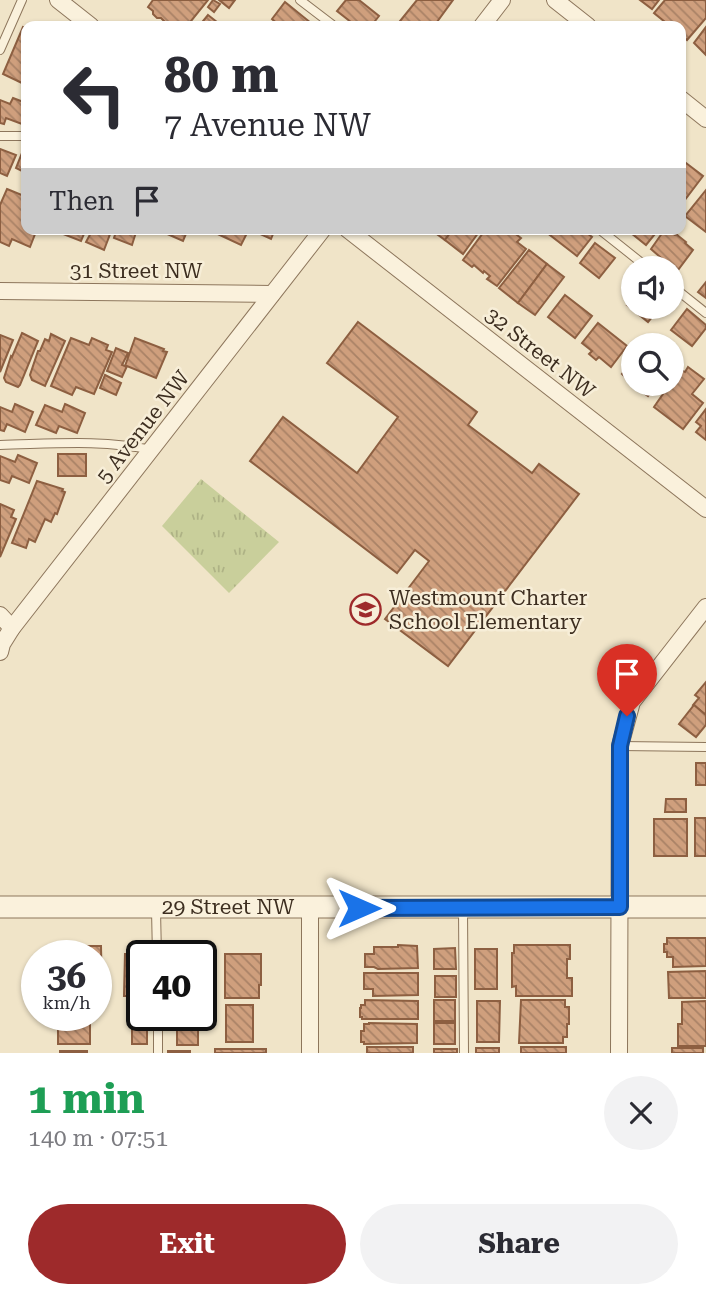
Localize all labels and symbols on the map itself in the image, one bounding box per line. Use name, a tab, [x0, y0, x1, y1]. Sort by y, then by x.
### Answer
street label: 31 Street NW	[70, 259, 203, 283]
street label: 32 Street NW	[480, 303, 600, 404]
street label: 5 Avenue NW	[92, 366, 195, 488]
place label: Westmount Charter School Elementary	[389, 586, 588, 634]
school or university icon: Westmount Charter School Elementary	[349, 593, 383, 627]
pin	[597, 644, 657, 716]
position arrow	[322, 871, 396, 945]
street label: 29 Street NW	[162, 895, 295, 919]
speed limit sign: 40	[126, 940, 217, 1031]

